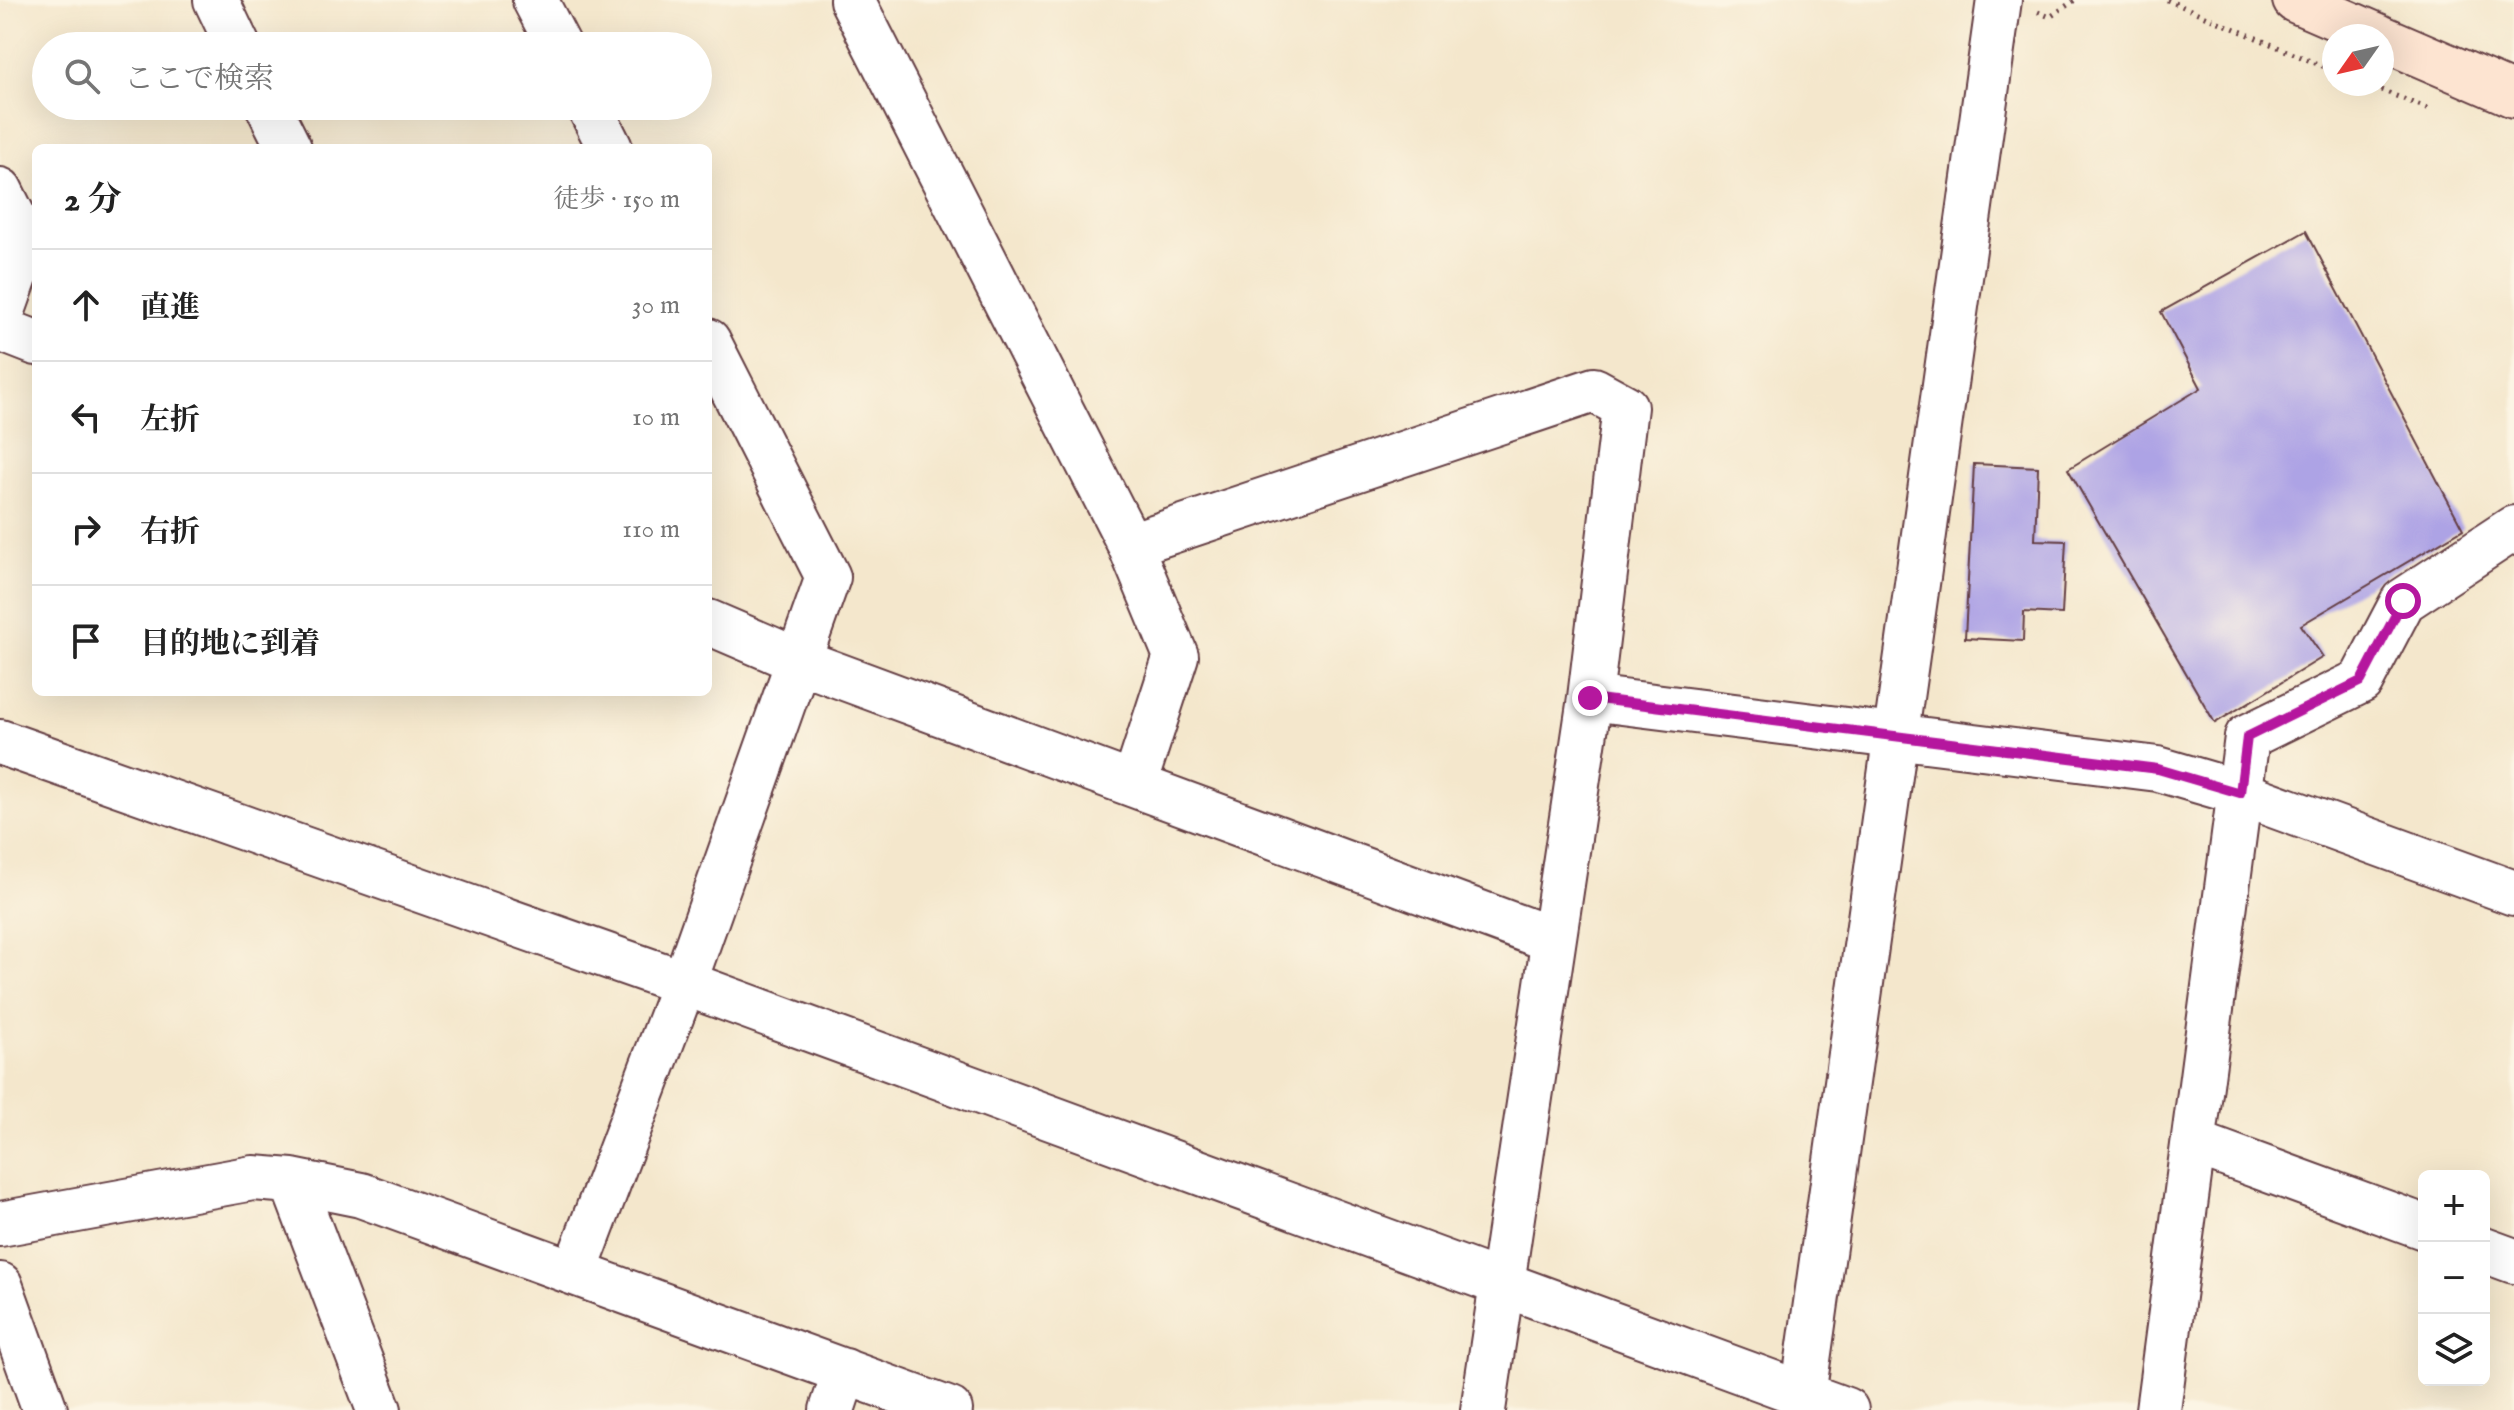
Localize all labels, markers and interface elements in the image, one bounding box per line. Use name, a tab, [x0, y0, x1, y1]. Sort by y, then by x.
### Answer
north arrow	[2322, 24, 2394, 96]
search box	[32, 32, 712, 120]
icon: search	[60, 54, 104, 98]
text: ここで検索	[124, 61, 274, 99]
text: 2 分	[64, 179, 121, 222]
text: 徒歩 · 150 m	[553, 183, 680, 216]
icon: ahead	[64, 283, 108, 327]
text: 30 m	[632, 289, 680, 322]
text: 直進	[140, 290, 200, 328]
icon: left	[64, 395, 108, 439]
text: 10 m	[632, 401, 680, 434]
text: 左折	[140, 402, 200, 440]
icon: right	[64, 507, 108, 551]
text: 110 m	[622, 513, 680, 546]
text: 右折	[140, 514, 200, 552]
route start	[2385, 583, 2421, 619]
icon: arrive	[64, 619, 108, 663]
text: 目的地に到着	[140, 626, 320, 664]
route end	[1572, 680, 1608, 716]
map controls	[2418, 1170, 2490, 1386]
button: +	[2418, 1170, 2490, 1242]
button: −	[2418, 1242, 2490, 1314]
button: layers	[2418, 1314, 2490, 1386]

